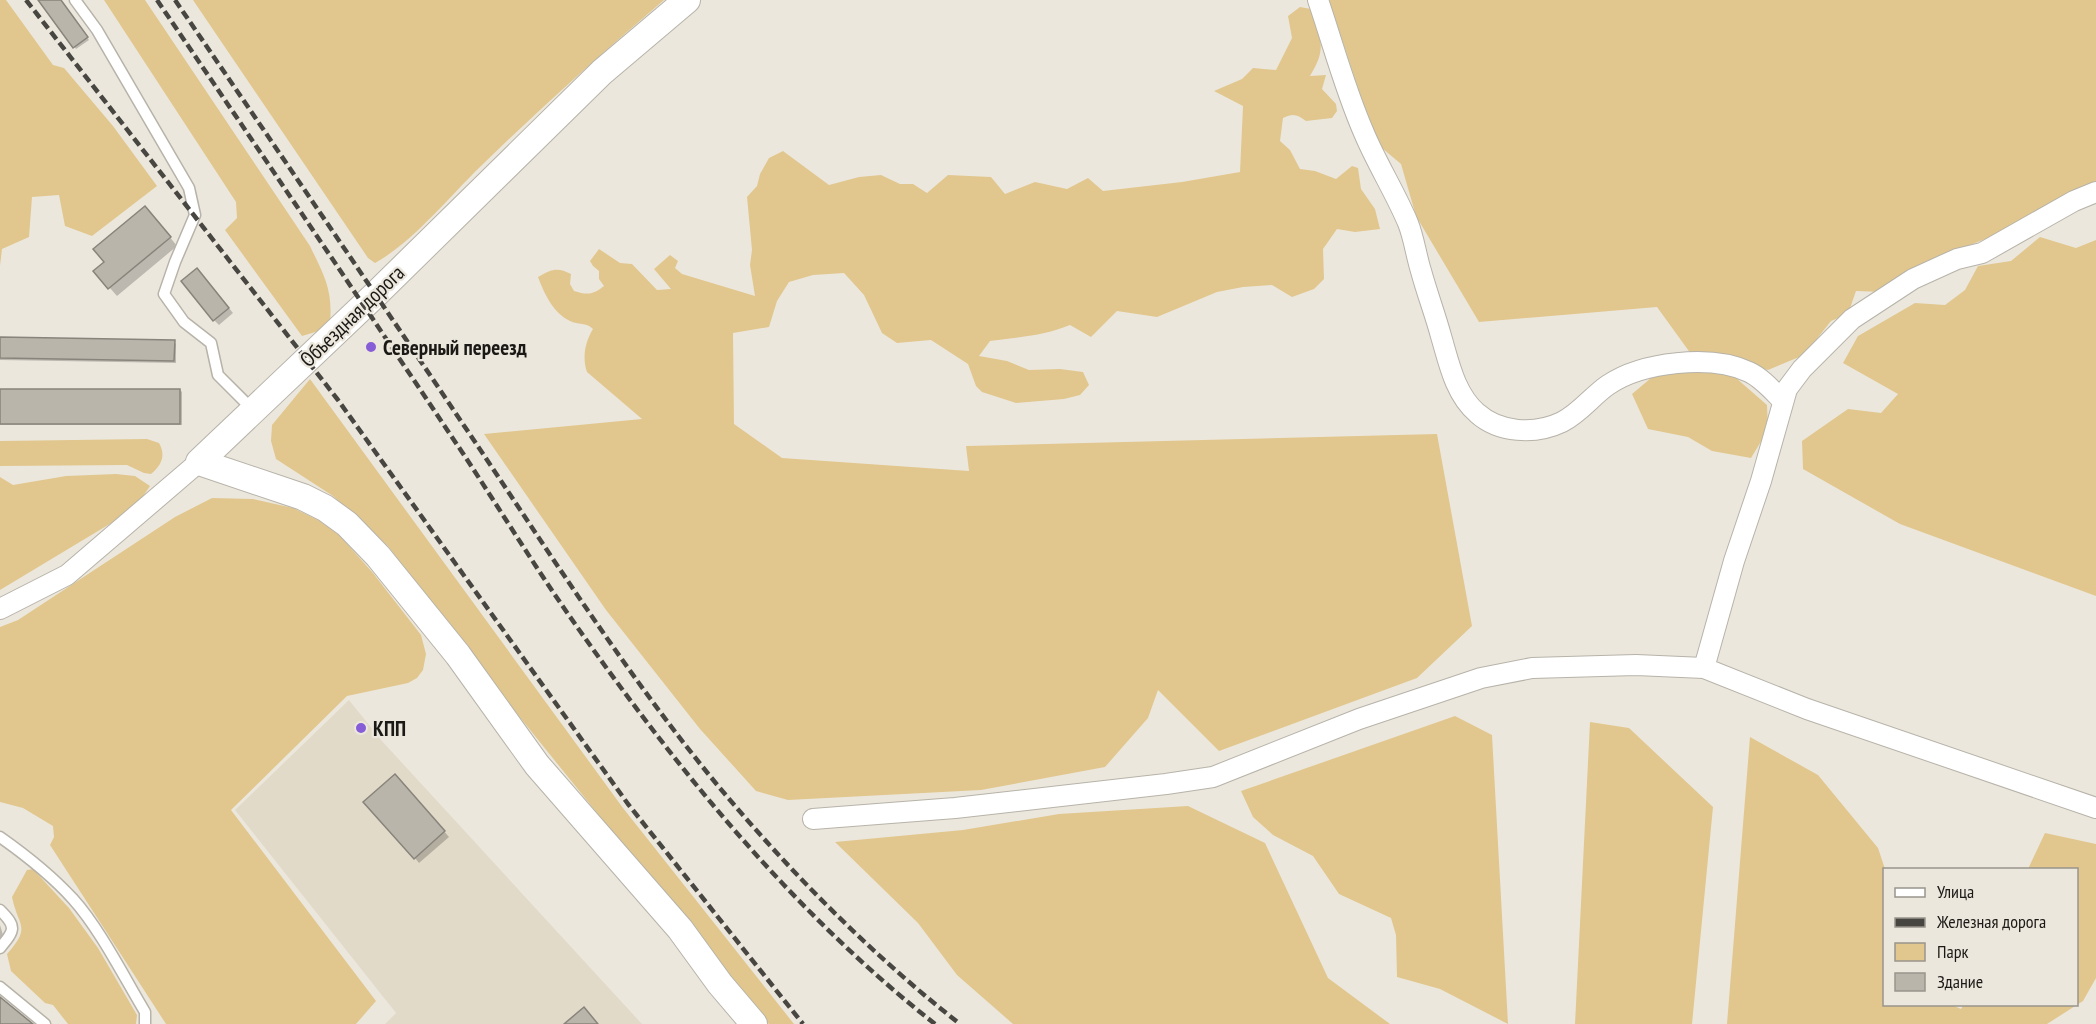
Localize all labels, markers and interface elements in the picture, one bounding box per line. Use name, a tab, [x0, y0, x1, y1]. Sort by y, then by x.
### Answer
street label: Объездная дорога	[294, 259, 410, 373]
place label: Северный переезд	[383, 334, 527, 361]
marker: Северный переезд	[364, 340, 378, 354]
place label: КПП	[373, 715, 406, 742]
marker: КПП	[354, 721, 368, 735]
legend	[1883, 868, 2078, 1006]
text: Улица	[1937, 880, 1974, 903]
text: Железная дорога	[1936, 910, 2046, 933]
text: Парк	[1937, 940, 1968, 963]
text: Здание	[1937, 970, 1983, 993]

